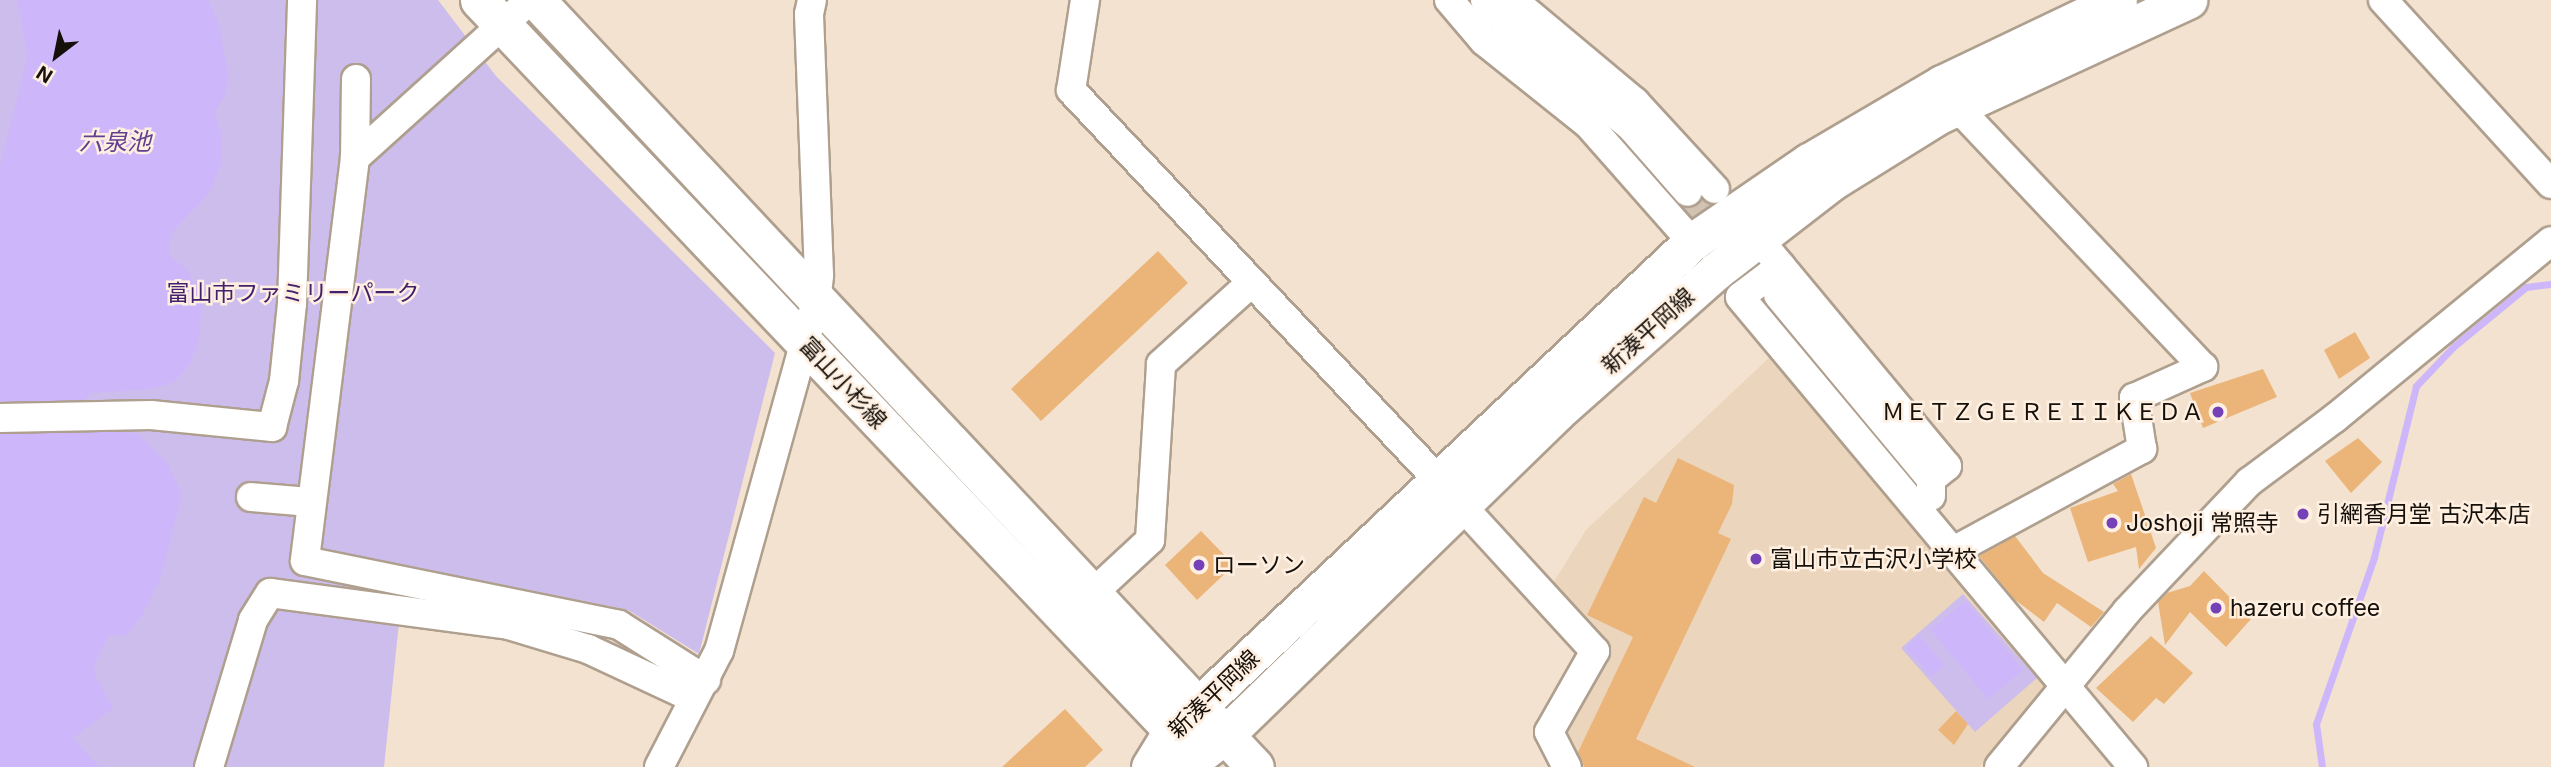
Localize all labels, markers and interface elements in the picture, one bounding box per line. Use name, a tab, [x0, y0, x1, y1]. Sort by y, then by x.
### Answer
north arrow	[21, 21, 91, 91]
text: N	[32, 61, 57, 88]
water label: 六泉池	[79, 128, 151, 156]
park label: 富山市ファミリーパーク	[167, 279, 419, 307]
street label: 新湊平岡線	[1596, 282, 1700, 380]
street label: 富山小杉線	[794, 332, 892, 434]
place label: ＭＥＴＺＧＥＲＥＩＩＫＥＤＡ	[1882, 398, 2204, 426]
marker: ＭＥＴＺＧＥＲＥＩＩＫＥＤＡ	[2210, 404, 2226, 420]
place label: 引網香月堂 古沢本店	[2317, 500, 2530, 528]
marker: 引網香月堂 古沢本店	[2295, 506, 2311, 522]
place label: Joshoji 常照寺	[2126, 509, 2279, 537]
marker: Joshoji 常照寺	[2104, 515, 2120, 531]
place label: 富山市立古沢小学校	[1770, 545, 1977, 573]
place label: ローソン	[1213, 551, 1305, 579]
marker: 富山市立古沢小学校	[1748, 551, 1764, 567]
marker: ローソン	[1191, 557, 1207, 573]
place label: hazeru coffee	[2230, 594, 2380, 622]
marker: hazeru coffee	[2208, 600, 2224, 616]
street label: 新湊平岡線	[1163, 644, 1265, 744]

